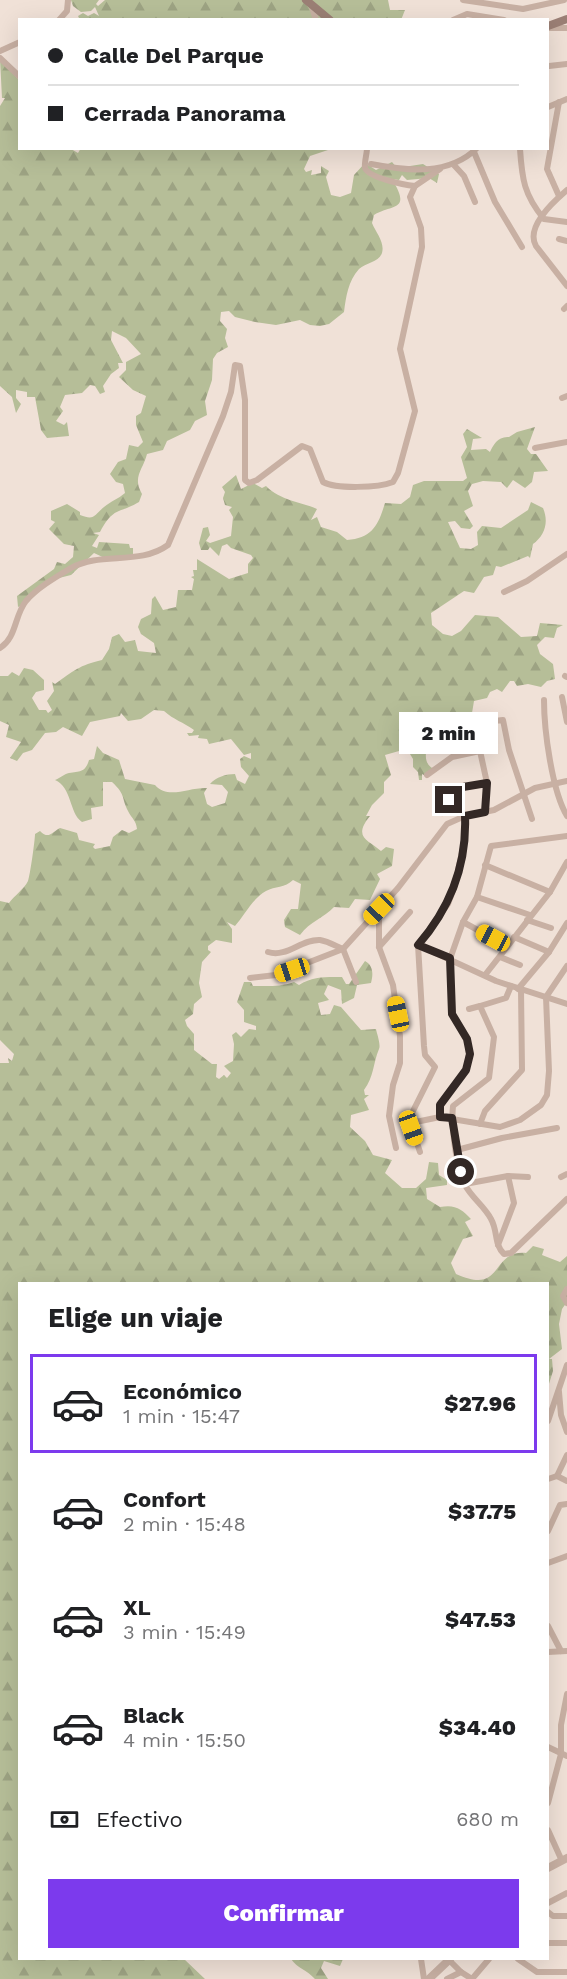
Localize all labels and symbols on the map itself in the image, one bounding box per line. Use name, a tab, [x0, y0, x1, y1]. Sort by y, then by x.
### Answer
callout: 2 min	[400, 713, 498, 755]
route end	[435, 786, 462, 813]
car	[360, 890, 398, 928]
car	[473, 922, 513, 954]
car	[272, 956, 312, 984]
car	[385, 995, 411, 1033]
car	[396, 1108, 426, 1148]
route start	[447, 1158, 474, 1185]

